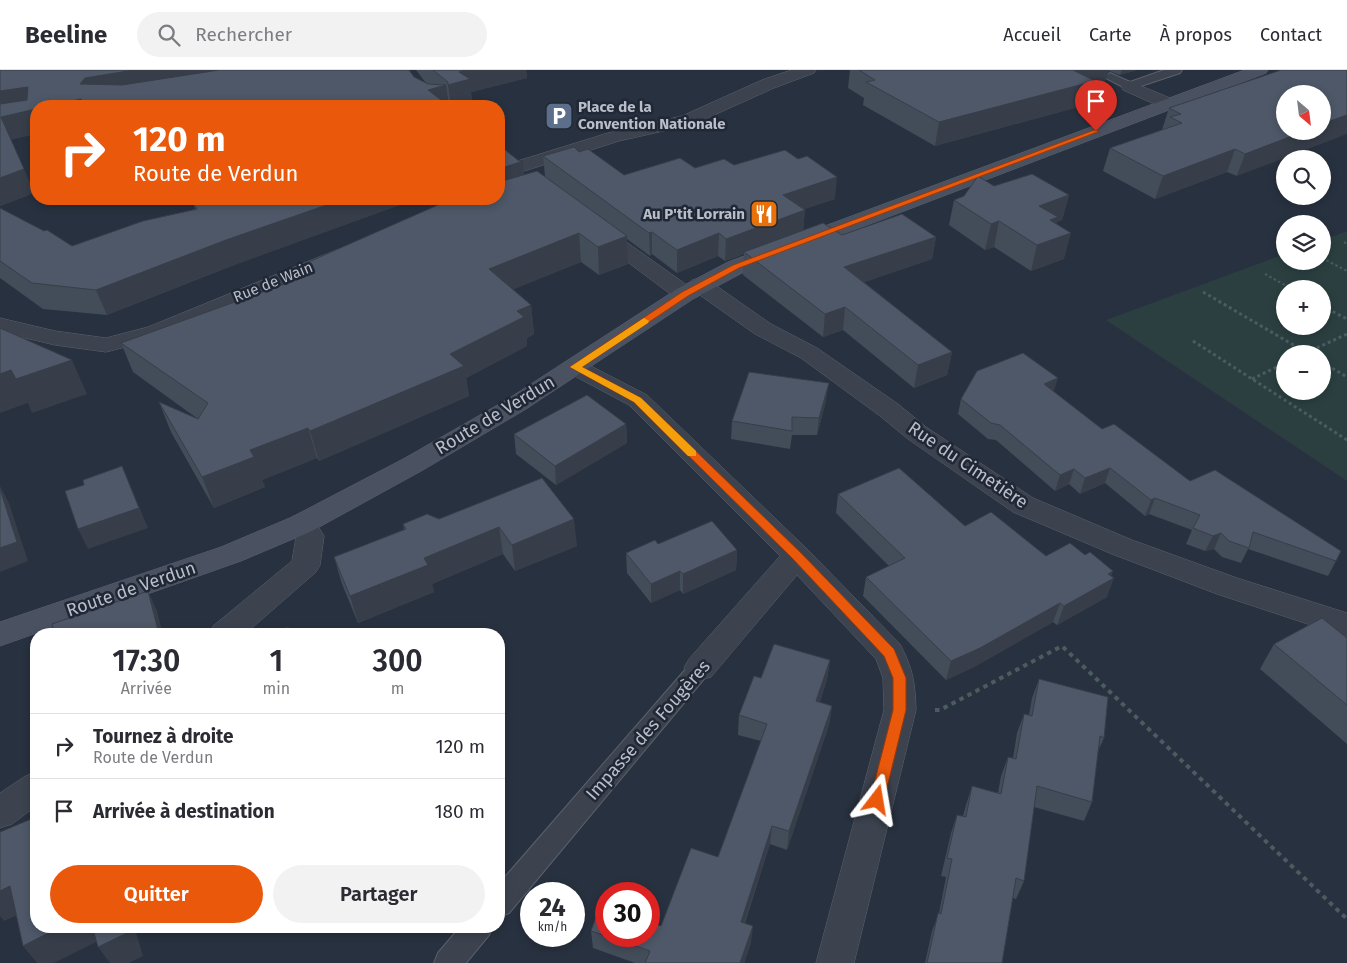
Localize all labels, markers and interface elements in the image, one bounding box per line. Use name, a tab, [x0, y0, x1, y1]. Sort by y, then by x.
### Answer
search box	[137, 12, 487, 57]
text: Beeline	[25, 21, 107, 49]
icon: search	[155, 21, 183, 49]
text: Rechercher	[195, 23, 292, 46]
text: Accueil	[1003, 24, 1061, 46]
text: Carte	[1089, 24, 1132, 46]
text: À propos	[1160, 24, 1232, 46]
text: Contact	[1260, 24, 1322, 46]
pin	[1075, 80, 1117, 131]
north arrow	[1276, 85, 1331, 140]
map controls	[1276, 85, 1331, 400]
icon: arrive	[1082, 87, 1110, 115]
place label: Place de la Convention Nationale	[578, 98, 725, 133]
parking icon: Place de la Convention Nationale	[544, 101, 574, 131]
text: 120 m	[133, 118, 226, 160]
icon: right	[50, 120, 115, 185]
button: search	[1276, 150, 1331, 205]
text: Route de Verdun	[133, 160, 298, 187]
restaurant icon: Au P'tit Lorrain	[749, 199, 779, 229]
place label: Au P'tit Lorrain	[642, 205, 745, 223]
button: layers	[1276, 215, 1331, 270]
street label: Rue de Wain	[231, 258, 315, 306]
button: +	[1276, 280, 1331, 335]
button: −	[1276, 345, 1331, 400]
street label: Route de Verdun	[431, 371, 559, 459]
street label: Rue du Cimetière	[904, 417, 1032, 513]
street label: Route de Verdun	[63, 557, 199, 621]
text: 17:30	[112, 643, 180, 679]
text: 1	[270, 643, 283, 679]
text: 300	[372, 643, 423, 679]
street label: Impasse des Fougères	[581, 655, 715, 805]
text: Arrivée	[121, 679, 172, 698]
text: min	[263, 679, 290, 698]
text: m	[391, 679, 404, 698]
text: Tournez à droite	[93, 725, 234, 748]
icon: right	[50, 732, 78, 760]
text: 120 m	[435, 735, 485, 758]
text: Route de Verdun	[93, 748, 213, 767]
position arrow	[850, 773, 902, 825]
icon: arrive	[50, 797, 78, 825]
text: Arrivée à destination	[93, 800, 275, 823]
text: 180 m	[434, 800, 485, 823]
button: Quitter	[50, 865, 263, 923]
button: Partager	[273, 865, 485, 923]
speed limit sign: 30	[595, 882, 660, 947]
text: 24	[539, 893, 566, 923]
text: km/h	[538, 920, 567, 934]

